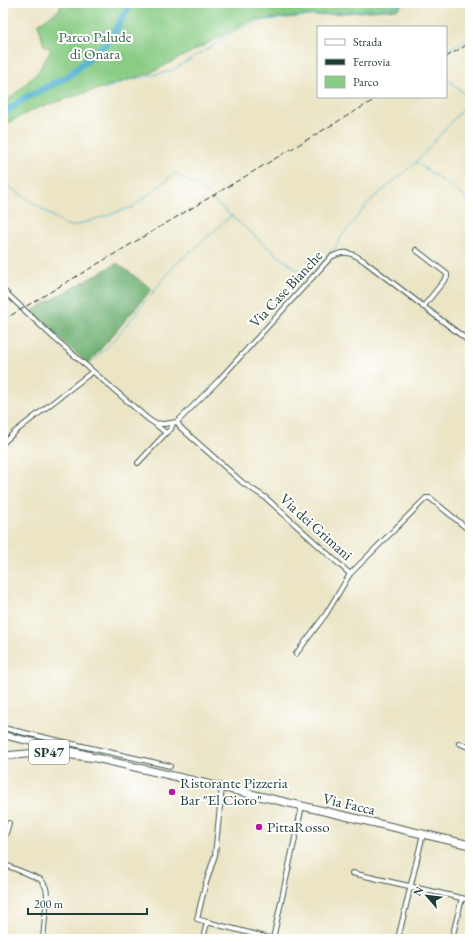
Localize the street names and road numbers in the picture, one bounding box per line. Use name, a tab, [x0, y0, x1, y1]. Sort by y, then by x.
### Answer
street label: Via Case Bianche	[245, 246, 326, 331]
street label: Via dei Grimani	[276, 489, 357, 564]
road number: SP47	[29, 740, 69, 764]
street label: Via Facca	[321, 788, 377, 819]

